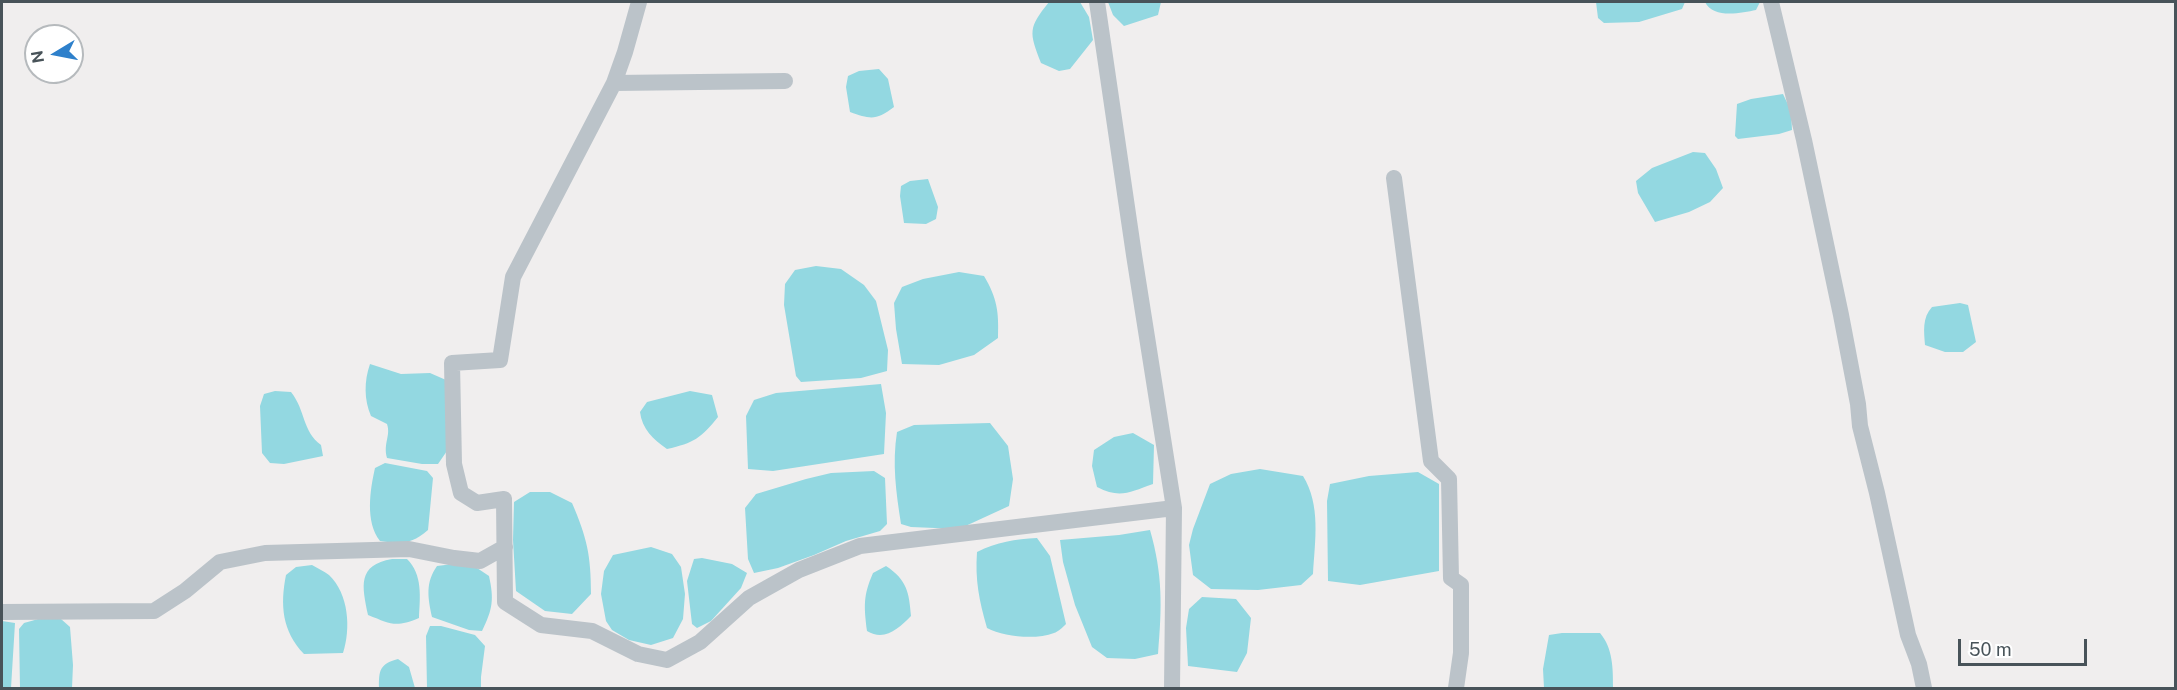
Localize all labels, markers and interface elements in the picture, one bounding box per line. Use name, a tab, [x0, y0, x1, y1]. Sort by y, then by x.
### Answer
north arrow	[24, 24, 84, 84]
text: N	[27, 49, 48, 65]
scale bar	[1961, 627, 2090, 665]
text: 50 m	[1969, 639, 2012, 660]

